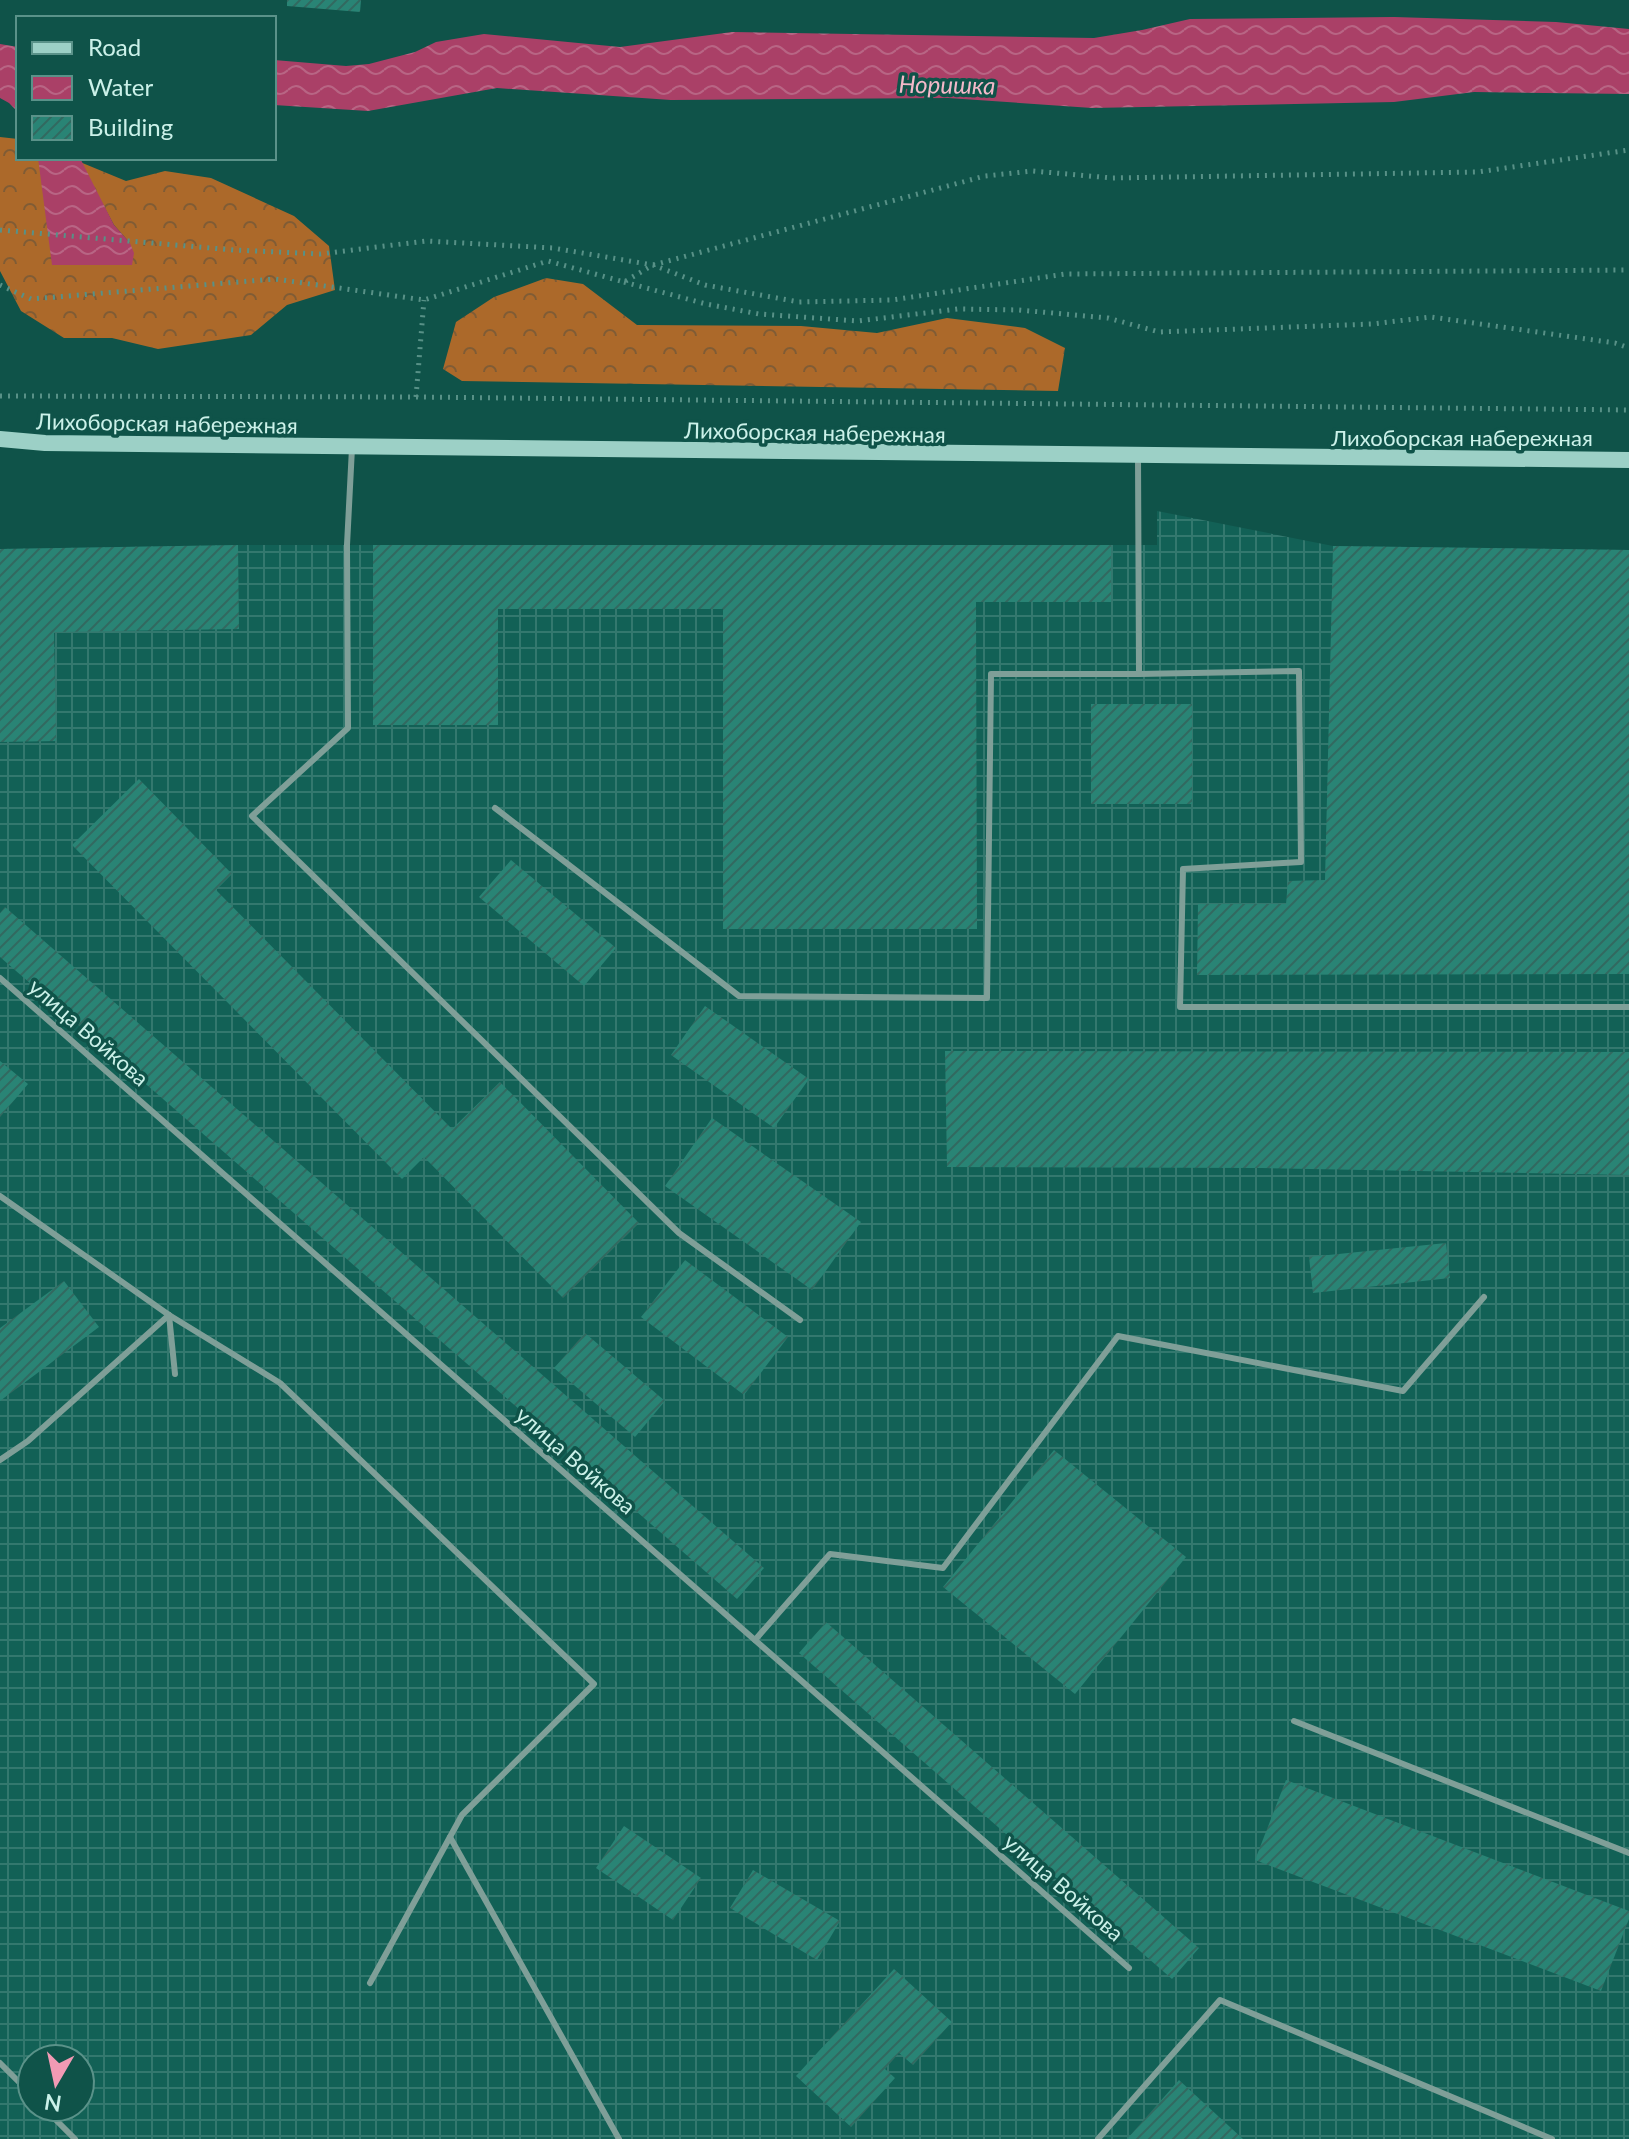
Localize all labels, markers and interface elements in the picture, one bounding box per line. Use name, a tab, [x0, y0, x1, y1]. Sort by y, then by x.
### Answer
legend	[16, 16, 276, 160]
text: Road	[88, 32, 141, 61]
water label: Норишка	[898, 69, 996, 99]
text: Water	[88, 72, 153, 101]
text: Building	[88, 112, 173, 141]
street label: Лихоборская набережная	[35, 407, 298, 439]
street label: Лихоборская набережная	[683, 416, 946, 448]
street label: Лихоборская набережная	[1330, 424, 1593, 451]
street label: улица Войкова	[23, 973, 155, 1091]
street label: улица Войкова	[510, 1401, 642, 1519]
street label: улица Войкова	[998, 1828, 1130, 1946]
north arrow	[16, 2043, 96, 2123]
text: N	[42, 2089, 63, 2118]

